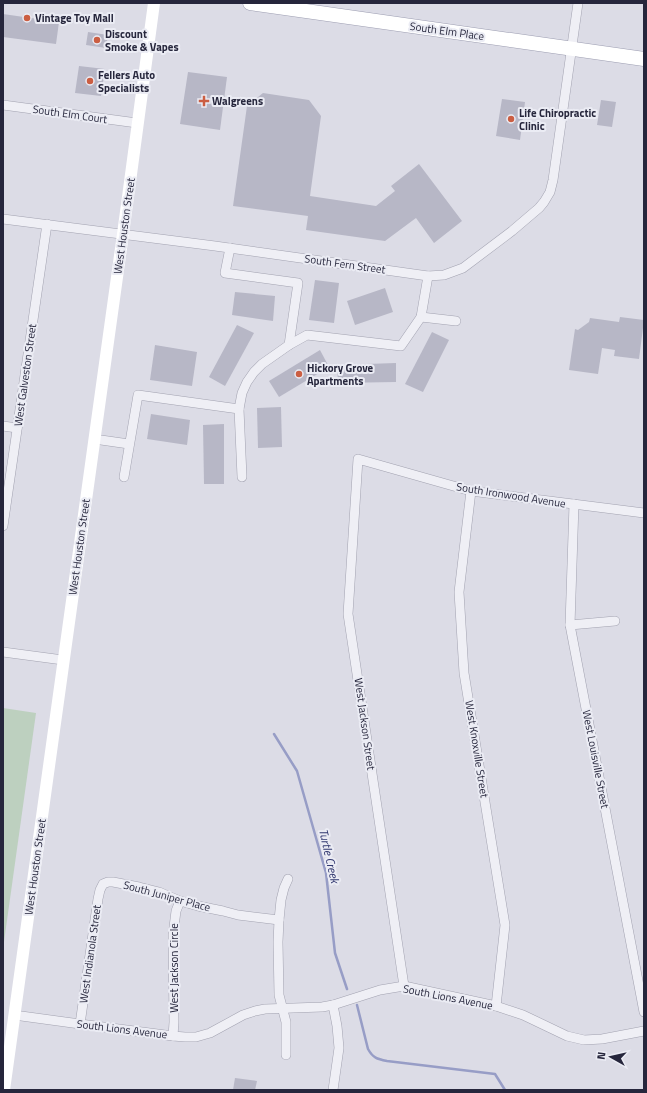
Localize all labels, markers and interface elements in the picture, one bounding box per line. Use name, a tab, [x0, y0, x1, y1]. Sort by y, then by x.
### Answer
place label: Vintage Toy Mall	[35, 10, 114, 26]
marker: Vintage Toy Mall	[22, 13, 32, 23]
street label: South Elm Place	[409, 18, 486, 44]
place label: Discount Smoke & Vapes	[105, 26, 179, 55]
marker: Discount Smoke & Vapes	[92, 35, 102, 45]
place label: Fellers Auto Specialists	[98, 67, 155, 96]
marker: Fellers Auto Specialists	[85, 76, 95, 86]
place label: Walgreens	[212, 93, 263, 109]
marker: Walgreens	[199, 96, 209, 106]
street label: South Elm Court	[32, 101, 108, 127]
place label: Life Chiropractic Clinic	[519, 105, 596, 134]
marker: Life Chiropractic Clinic	[506, 114, 516, 124]
street label: West Houston Street	[109, 177, 139, 275]
street label: South Fern Street	[304, 250, 387, 278]
street label: West Galveston Street	[10, 322, 40, 427]
place label: Hickory Grove Apartments	[307, 360, 374, 389]
marker: Hickory Grove Apartments	[294, 369, 304, 379]
street label: South Ironwood Avenue	[455, 478, 567, 512]
street label: West Houston Street	[64, 498, 94, 596]
street label: West Jackson Street	[351, 677, 379, 771]
street label: West Knoxville Street	[461, 699, 493, 799]
street label: West Louisville Street	[579, 708, 613, 810]
street label: West Houston Street	[20, 818, 50, 916]
water label: Turtle Creek	[314, 827, 345, 887]
street label: South Juniper Place	[122, 877, 213, 915]
street label: West Indianola Street	[75, 904, 105, 1004]
street label: West Jackson Circle	[166, 923, 182, 1013]
street label: South Lions Avenue	[402, 980, 495, 1014]
street label: South Lions Avenue	[76, 1016, 169, 1043]
north arrow	[591, 1037, 631, 1077]
text: N	[593, 1051, 610, 1060]

